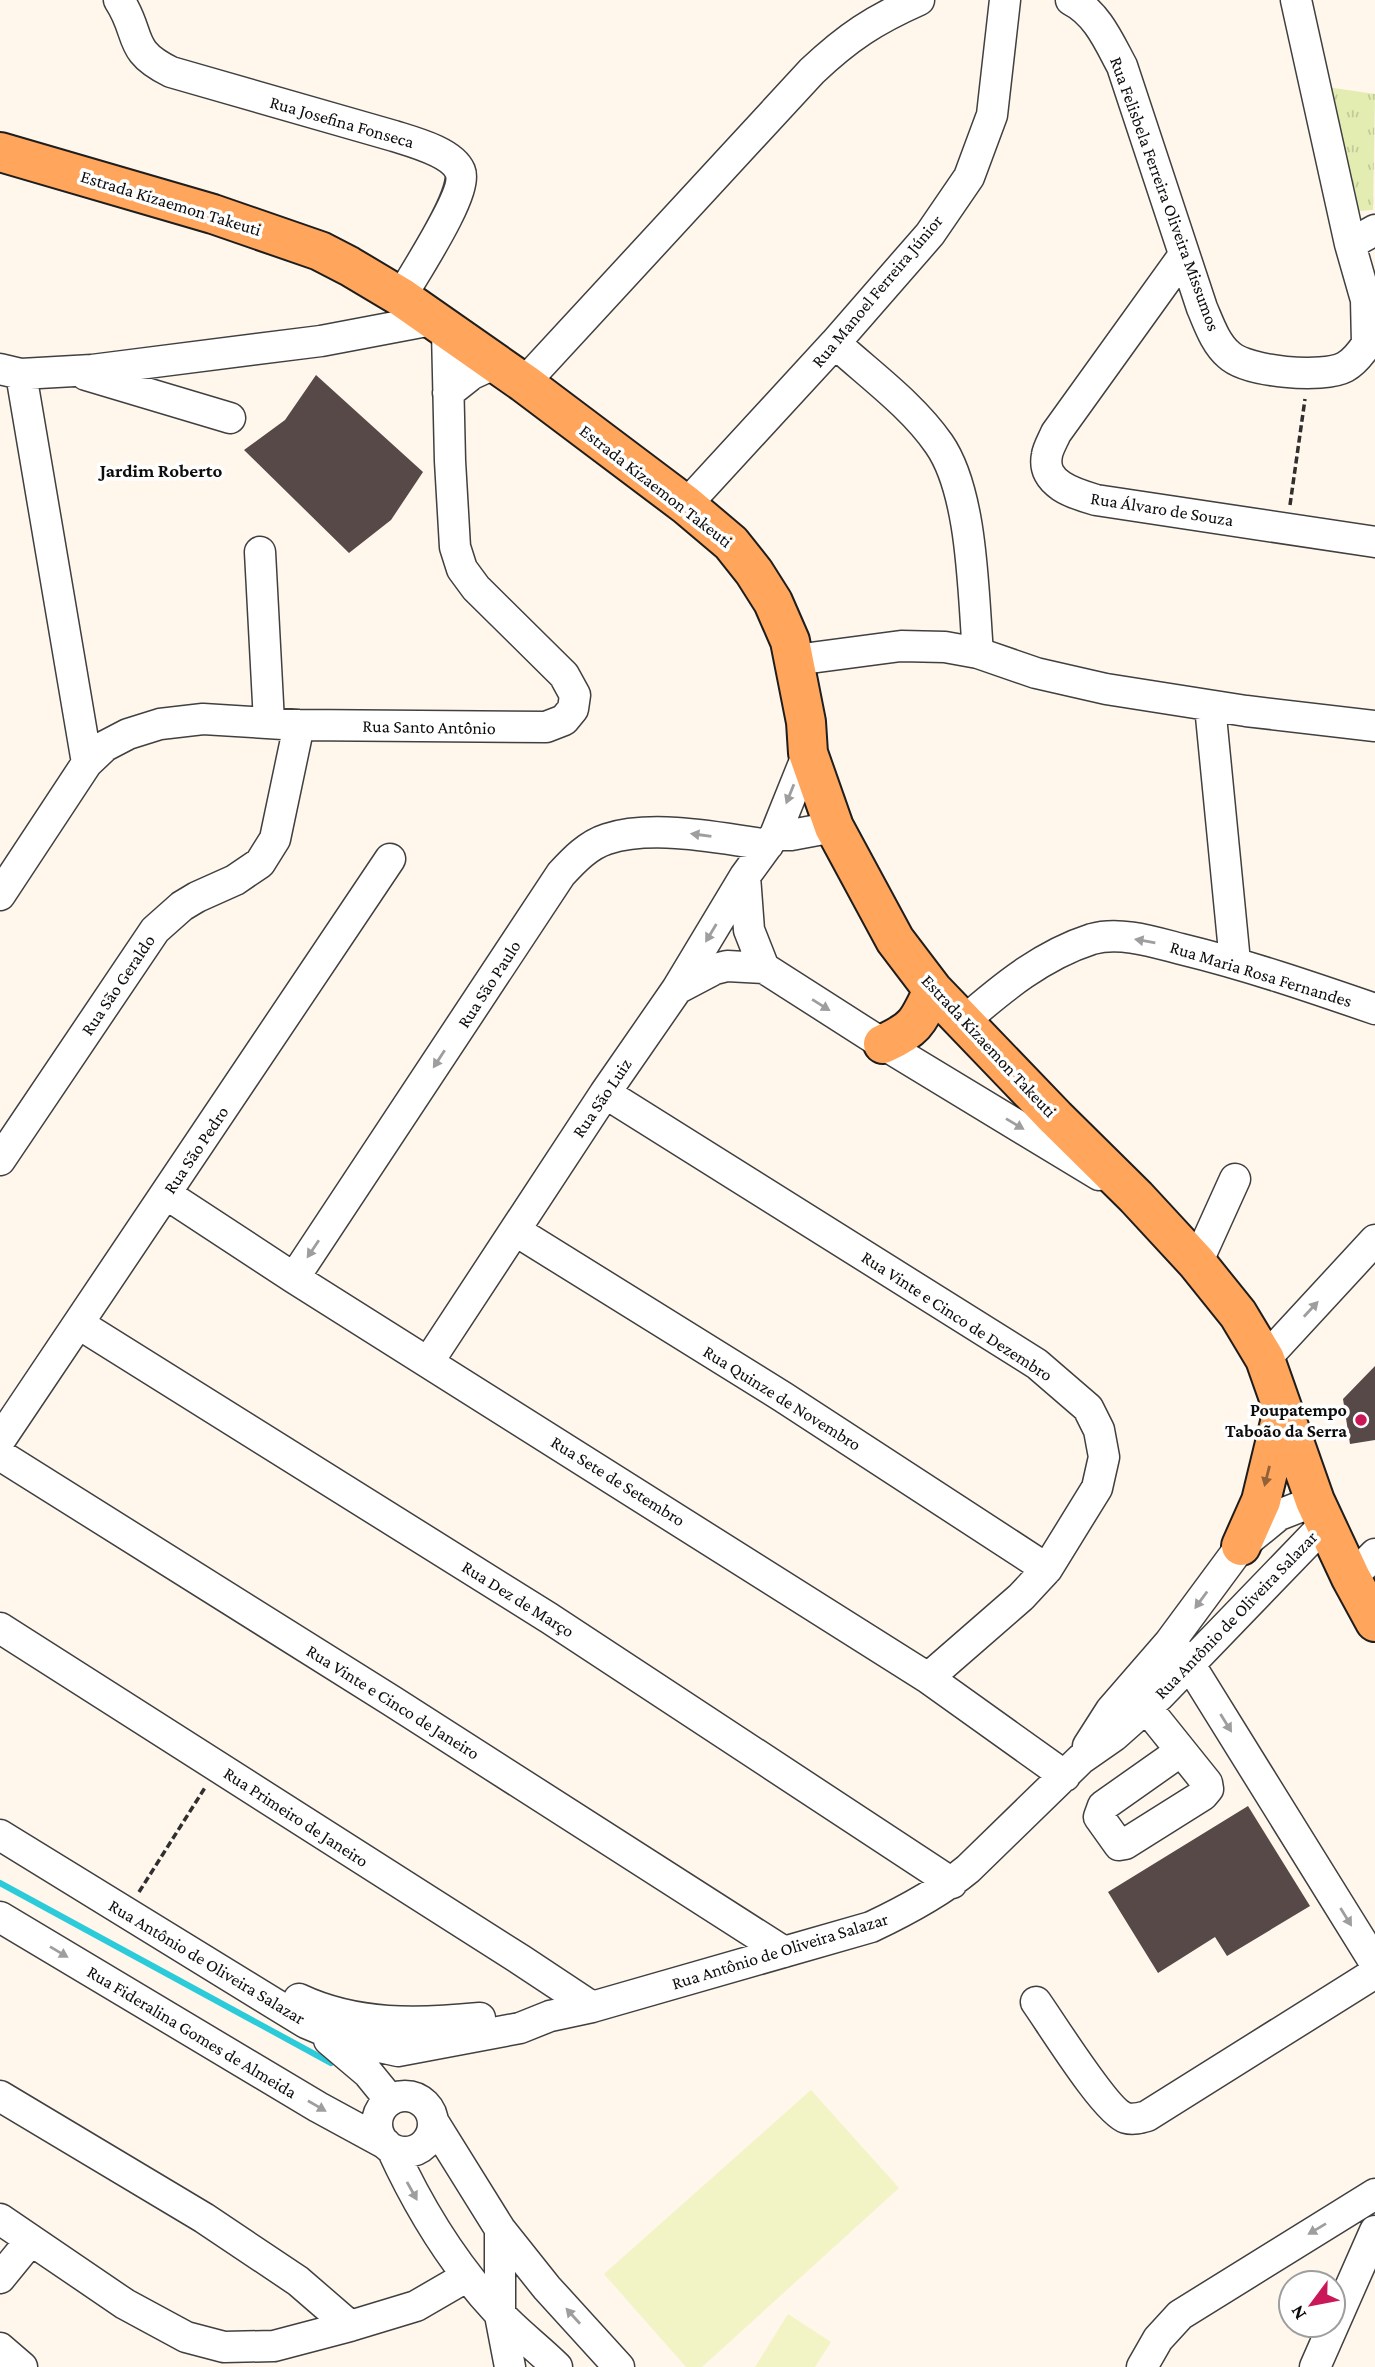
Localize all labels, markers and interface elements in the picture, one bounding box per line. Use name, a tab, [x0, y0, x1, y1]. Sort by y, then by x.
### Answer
street label: Rua Felisbela Ferreira Oliveira Missumos	[1106, 54, 1224, 334]
street label: Rua Josefina Fonseca	[268, 92, 416, 152]
street label: Estrada Kizaemon Takeuti	[78, 166, 264, 240]
street label: Rua Manoel Ferreira Júnior	[807, 210, 947, 371]
street label: Estrada Kizaemon Takeuti	[576, 420, 736, 552]
district label: Jardim Roberto	[98, 460, 222, 481]
street label: Rua Álvaro de Souza	[1089, 488, 1235, 530]
street label: Rua Santo Antônio	[362, 716, 496, 738]
one-way arrow	[785, 783, 796, 804]
one-way arrow	[689, 830, 711, 841]
one-way arrow	[704, 924, 717, 943]
street label: Rua São Geraldo	[77, 931, 159, 1039]
one-way arrow	[1134, 935, 1156, 946]
street label: Rua São Paulo	[453, 936, 525, 1032]
street label: Rua Maria Rosa Fernandes	[1167, 937, 1355, 1011]
street label: Estrada Kizaemon Takeuti	[918, 970, 1061, 1122]
one-way arrow	[812, 998, 831, 1011]
one-way arrow	[433, 1050, 446, 1069]
street label: Rua São Luiz	[568, 1054, 636, 1141]
street label: Rua São Pedro	[159, 1102, 233, 1197]
one-way arrow	[1006, 1117, 1025, 1130]
one-way arrow	[307, 1239, 320, 1259]
street label: Rua Vinte e Cinco de Dezembro	[858, 1247, 1056, 1385]
one-way arrow	[1303, 1300, 1319, 1318]
street label: Rua Quinze de Novembro	[700, 1341, 865, 1455]
place label: Poupatempo Taboão da Serra	[1225, 1400, 1347, 1441]
marker: Poupatempo Taboão da Serra	[1353, 1412, 1369, 1428]
street label: Rua Sete de Setembro	[547, 1432, 689, 1530]
one-way arrow	[1261, 1465, 1272, 1487]
street label: Rua Antônio de Oliveira Salazar	[1151, 1527, 1322, 1703]
street label: Rua Dez de Março	[458, 1557, 578, 1641]
one-way arrow	[1193, 1591, 1208, 1609]
street label: Rua Vinte e Cinco de Janeiro	[303, 1640, 483, 1764]
one-way arrow	[1220, 1714, 1233, 1733]
street label: Rua Primeiro de Janeiro	[220, 1763, 372, 1871]
street label: Rua Antônio de Oliveira Salazar	[105, 1895, 309, 2029]
one-way arrow	[1340, 1907, 1352, 1926]
street label: Rua Antônio de Oliveira Salazar	[669, 1908, 891, 1994]
one-way arrow	[49, 1946, 68, 1958]
street label: Rua Fideralina Gomes de Almeida	[84, 1961, 300, 2103]
one-way arrow	[307, 2100, 327, 2112]
one-way arrow	[406, 2181, 418, 2200]
one-way arrow	[1307, 2223, 1326, 2236]
north arrow	[1277, 2269, 1347, 2339]
text: N	[1286, 2302, 1310, 2324]
one-way arrow	[565, 2308, 581, 2325]

